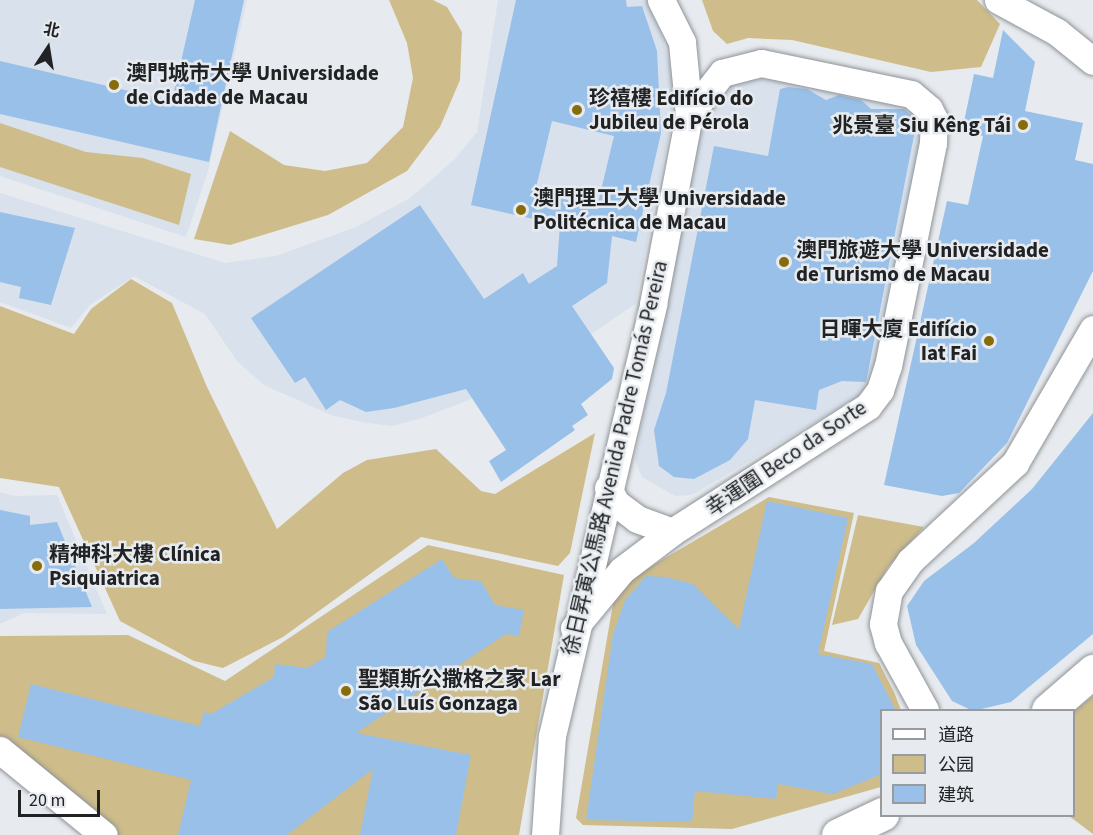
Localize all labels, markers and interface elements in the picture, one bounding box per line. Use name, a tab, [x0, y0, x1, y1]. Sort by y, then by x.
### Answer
north arrow	[18, 18, 78, 78]
text: 北	[42, 18, 62, 43]
place label: 澳門城市大學 Universidade de Cidade de Macau	[126, 60, 379, 110]
marker: 澳門城市大學 Universidade de Cidade de Macau	[107, 78, 121, 92]
place label: 珍禧樓 Edifício do Jubileu de Pérola	[589, 85, 753, 135]
marker: 珍禧樓 Edifício do Jubileu de Pérola	[570, 103, 584, 117]
place label: 兆景臺 Siu Kêng Tái	[832, 112, 1011, 138]
marker: 兆景臺 Siu Kêng Tái	[1016, 118, 1030, 132]
place label: 澳門理工大學 Universidade Politécnica de Macau	[533, 185, 786, 235]
marker: 澳門理工大學 Universidade Politécnica de Macau	[514, 203, 528, 217]
place label: 澳門旅遊大學 Universidade de Turismo de Macau	[796, 237, 1049, 287]
marker: 澳門旅遊大學 Universidade de Turismo de Macau	[777, 255, 791, 269]
street label: 徐日昇寅公馬路 Avenida Padre Tomás Pereira	[557, 258, 673, 658]
place label: 日暉大廈 Edifício Iat Fai	[819, 316, 977, 366]
marker: 日暉大廈 Edifício Iat Fai	[982, 334, 996, 348]
street label: 幸運圍 Beco da Sorte	[701, 395, 871, 521]
place label: 精神科大樓 Clínica Psiquiatrica	[49, 541, 221, 591]
marker: 精神科大樓 Clínica Psiquiatrica	[30, 559, 44, 573]
place label: 聖類斯公撒格之家 Lar São Luís Gonzaga	[358, 666, 561, 716]
marker: 聖類斯公撒格之家 Lar São Luís Gonzaga	[339, 684, 353, 698]
legend	[880, 709, 1075, 817]
text: 道路	[938, 723, 974, 748]
text: 公园	[938, 753, 974, 778]
scale bar	[21, 778, 104, 816]
text: 建筑	[938, 783, 974, 808]
text: 20 m	[29, 788, 65, 813]

